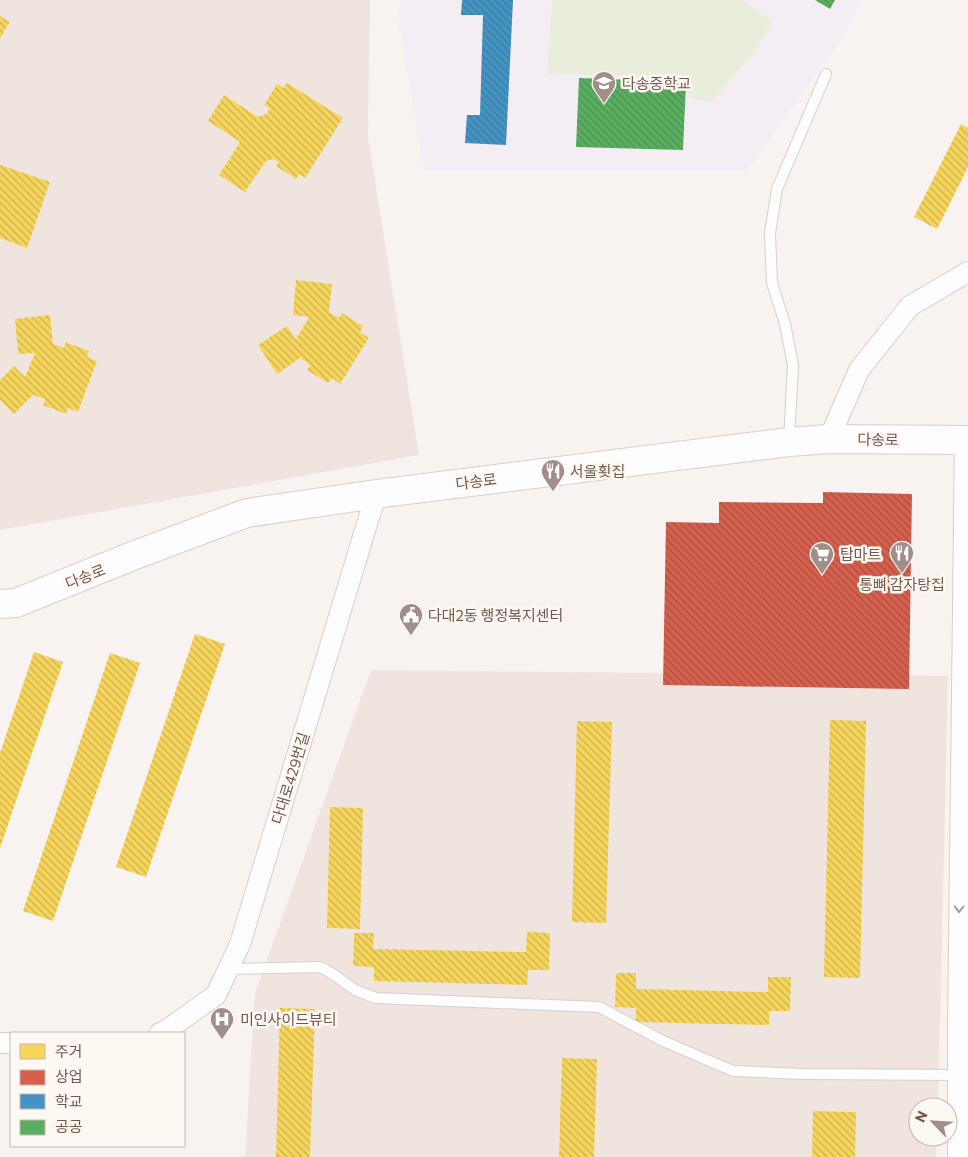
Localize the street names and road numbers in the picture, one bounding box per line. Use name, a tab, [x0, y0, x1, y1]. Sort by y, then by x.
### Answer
street label: 다송로	[857, 430, 899, 448]
street label: 다송로	[454, 470, 498, 492]
street label: 다송로	[62, 560, 108, 592]
street label: 다대로429번길	[267, 730, 313, 826]

